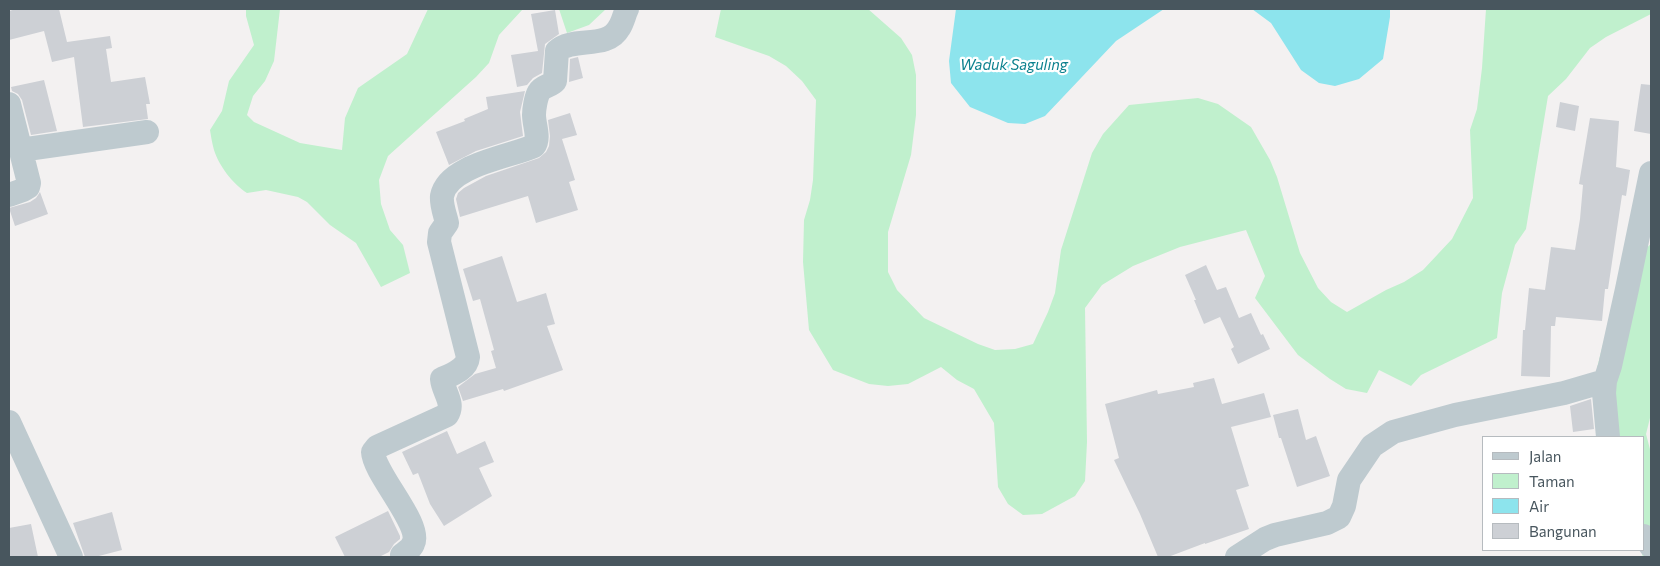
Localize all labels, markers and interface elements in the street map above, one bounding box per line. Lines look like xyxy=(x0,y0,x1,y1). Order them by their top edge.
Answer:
water label: Waduk Saguling xyxy=(960,56,1068,74)
legend xyxy=(1482,436,1645,551)
text: Jalan xyxy=(1529,447,1561,465)
text: Taman xyxy=(1529,472,1575,490)
text: Air xyxy=(1529,497,1549,515)
text: Bangunan xyxy=(1529,522,1597,540)

